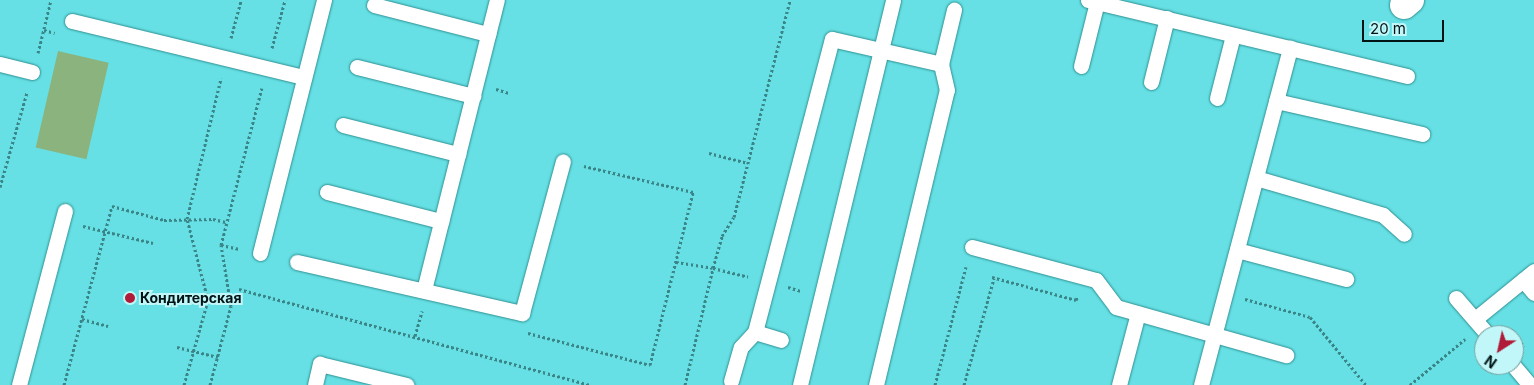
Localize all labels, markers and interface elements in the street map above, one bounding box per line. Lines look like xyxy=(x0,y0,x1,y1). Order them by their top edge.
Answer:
scale bar xyxy=(1364,10,1446,42)
text: 20 m xyxy=(1370,19,1406,38)
place label: Кондитерская xyxy=(140,290,241,306)
marker: Кондитерская xyxy=(124,292,136,304)
north arrow xyxy=(1474,325,1524,375)
text: N xyxy=(1481,352,1500,372)

